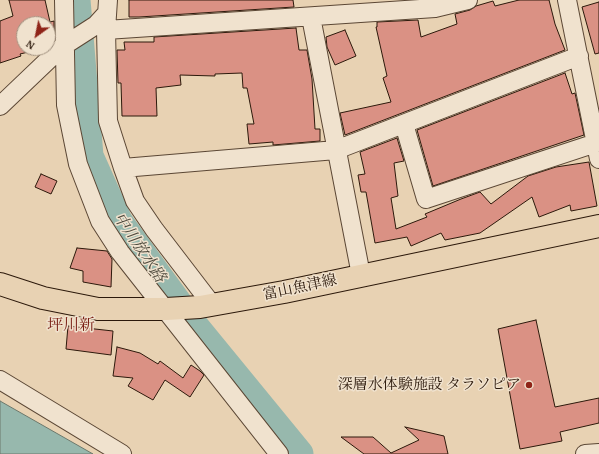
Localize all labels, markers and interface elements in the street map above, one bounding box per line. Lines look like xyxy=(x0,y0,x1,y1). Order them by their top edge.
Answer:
north arrow xyxy=(16,16,56,56)
text: N xyxy=(23,37,37,54)
water label: 中川放水路 xyxy=(109,209,169,287)
street label: 富山魚津線 xyxy=(261,271,339,305)
district label: 坪川新 xyxy=(47,316,95,336)
place label: 深層水体験施設 タラソピア xyxy=(338,376,521,394)
marker: 深層水体験施設 タラソピア xyxy=(524,380,534,390)

